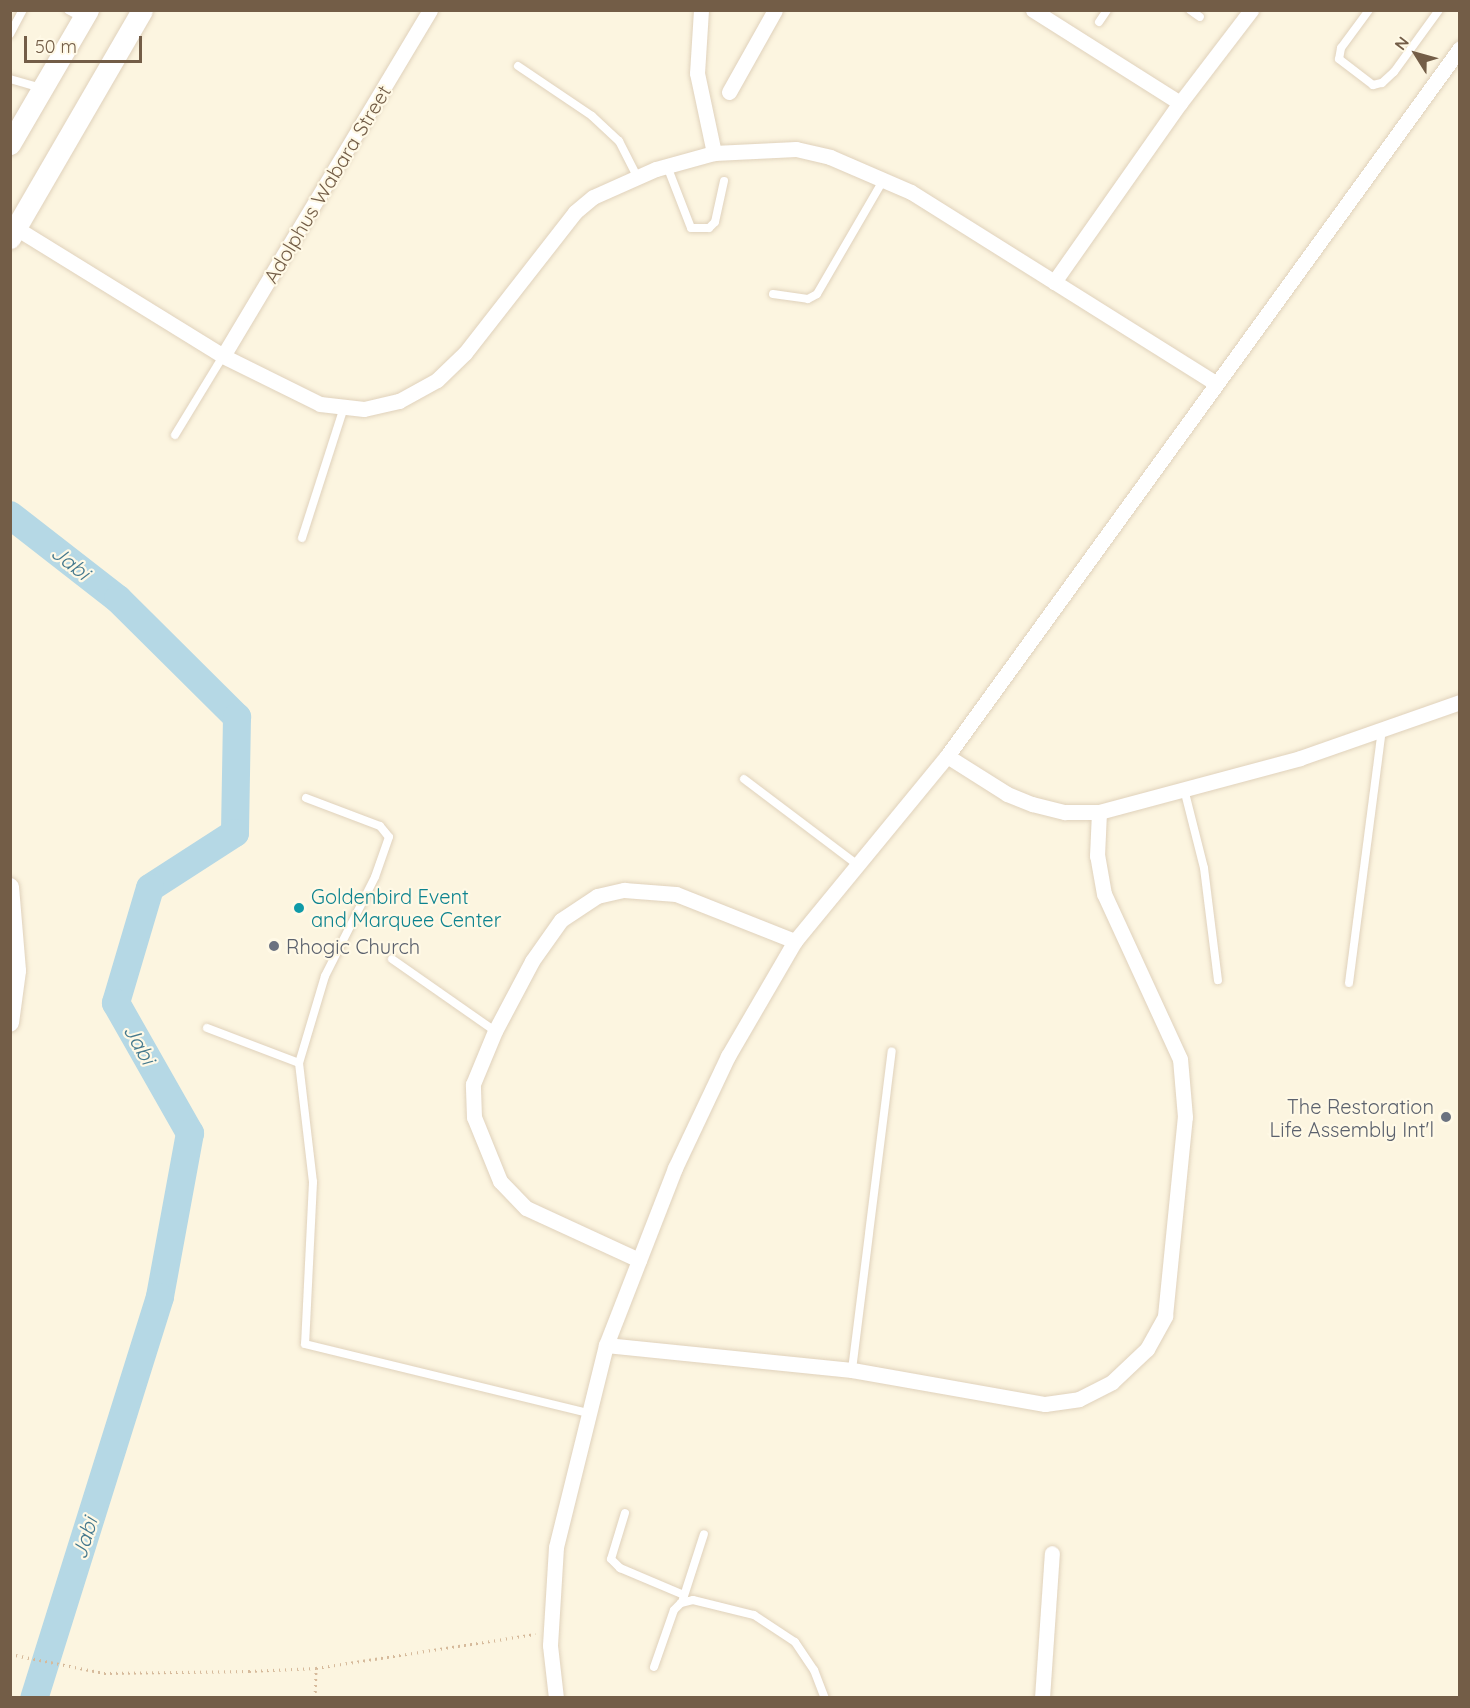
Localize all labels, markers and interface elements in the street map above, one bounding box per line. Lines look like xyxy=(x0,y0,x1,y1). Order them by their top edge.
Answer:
scale bar xyxy=(27,24,146,62)
north arrow xyxy=(1386,24,1446,84)
text: N xyxy=(1390,32,1413,54)
text: 50 m xyxy=(35,35,77,58)
street label: Adolphus Wabara Street xyxy=(258,81,396,287)
water label: Jabi xyxy=(47,539,95,585)
place label: Goldenbird Event and Marquee Center xyxy=(311,885,501,932)
marker: Goldenbird Event and Marquee Center xyxy=(292,901,306,915)
place label: Rhogic Church xyxy=(286,934,420,958)
marker: Rhogic Church xyxy=(267,939,281,953)
water label: Jabi xyxy=(119,1020,161,1068)
place label: The Restoration Life Assembly Int'l xyxy=(1270,1094,1434,1141)
marker: The Restoration Life Assembly Int'l xyxy=(1439,1110,1453,1124)
water label: Jabi xyxy=(66,1514,102,1562)

